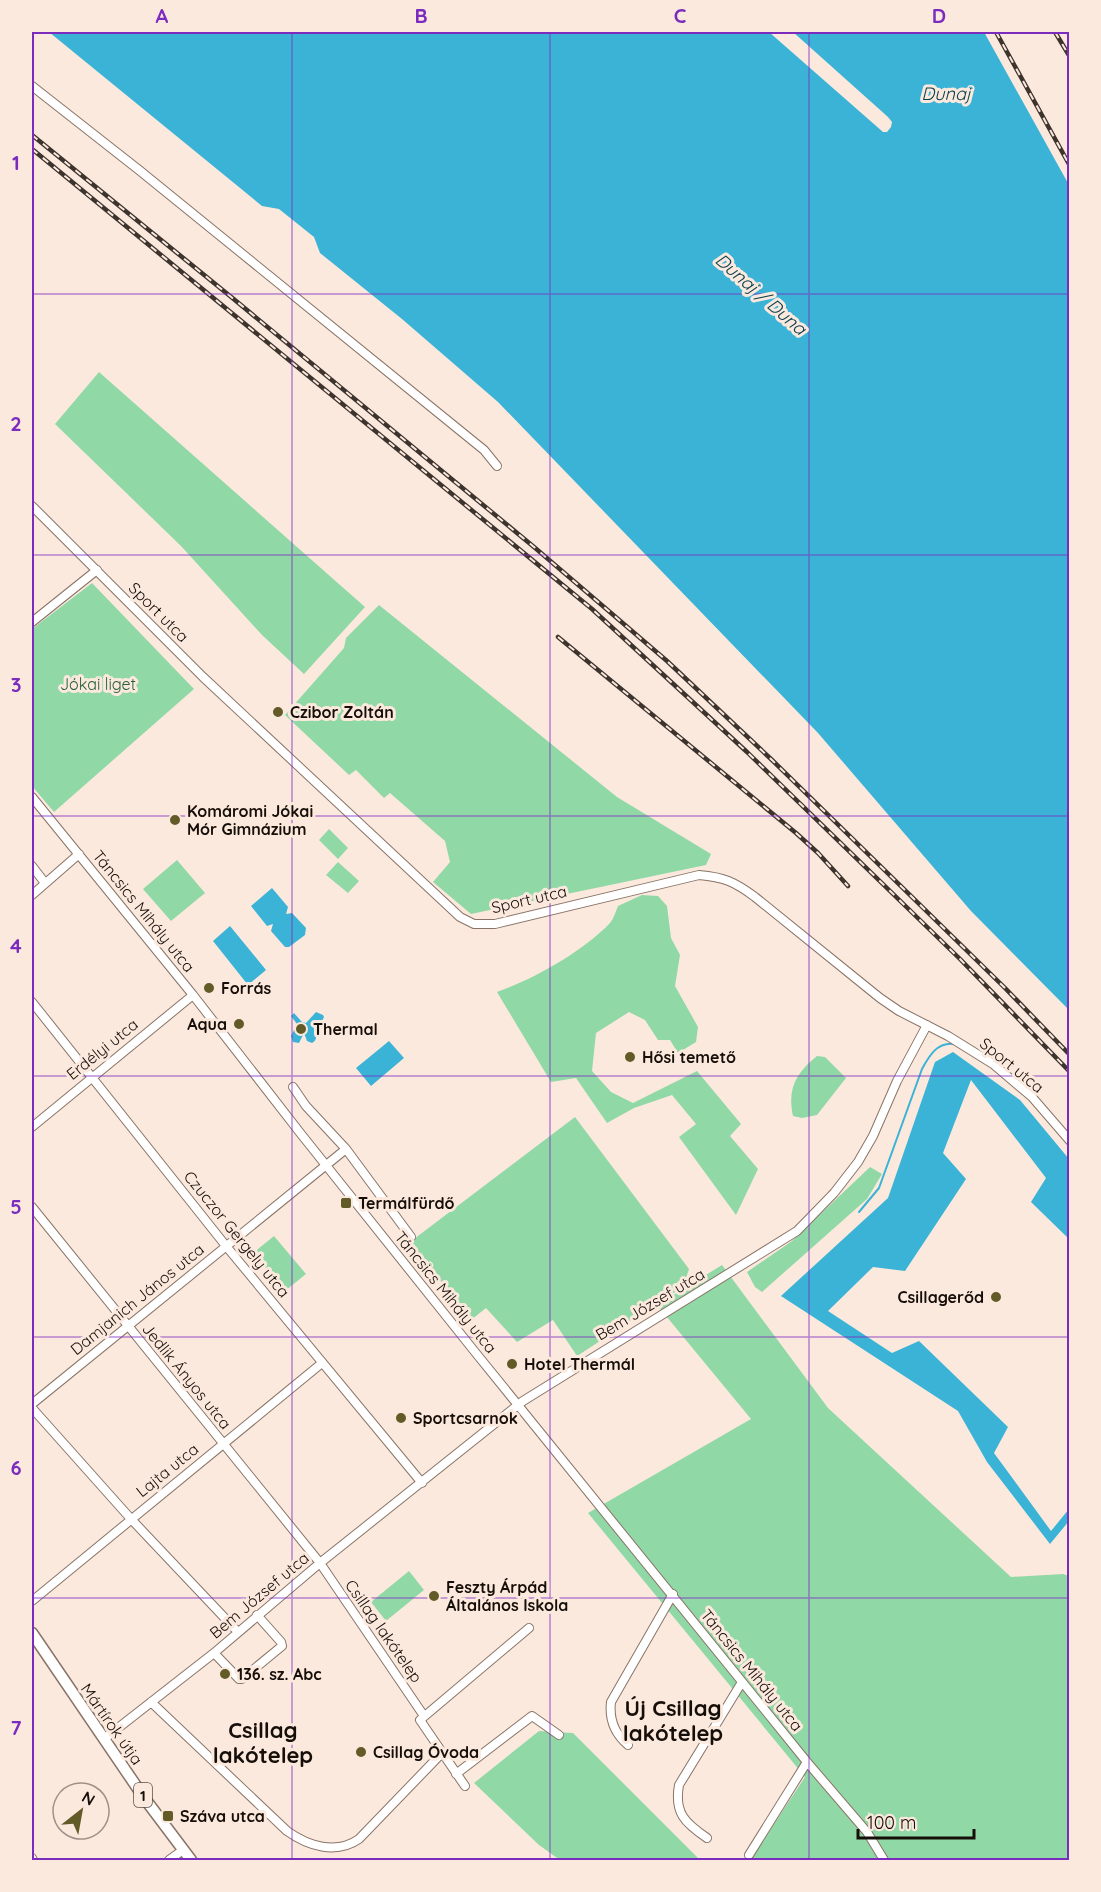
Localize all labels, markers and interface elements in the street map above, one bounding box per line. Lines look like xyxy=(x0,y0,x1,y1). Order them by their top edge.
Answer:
text: A xyxy=(156,3,169,28)
text: B xyxy=(414,3,428,28)
text: C xyxy=(674,3,687,28)
text: D xyxy=(932,3,946,28)
water label: Dunaj xyxy=(921,82,972,105)
text: 1 xyxy=(12,150,20,175)
water label: Dunaj / Duna xyxy=(711,248,812,340)
text: 2 xyxy=(10,411,22,436)
street label: Sport utca xyxy=(125,578,193,646)
text: 3 xyxy=(11,672,21,697)
park label: Jókai liget xyxy=(60,674,136,694)
place label: Czibor Zoltán xyxy=(290,702,394,722)
marker: Czibor Zoltán xyxy=(271,705,285,719)
place label: Komáromi Jókai Mór Gimnázium xyxy=(187,801,313,839)
marker: Komáromi Jókai Mór Gimnázium xyxy=(168,813,182,827)
street label: Táncsics Mihály utca xyxy=(89,846,199,976)
street label: Sport utca xyxy=(489,881,569,917)
text: 4 xyxy=(10,933,22,958)
place label: Forrás xyxy=(221,978,271,998)
marker: Forrás xyxy=(202,981,216,995)
street label: Erdélyi utca xyxy=(62,1014,142,1084)
place label: Aqua xyxy=(187,1014,227,1034)
marker: Aqua xyxy=(232,1017,246,1031)
place label: Thermal xyxy=(313,1019,378,1039)
marker: Thermal xyxy=(294,1022,308,1036)
street label: Sport utca xyxy=(976,1033,1048,1097)
place label: Hősi temető xyxy=(642,1047,736,1067)
marker: Hősi temető xyxy=(623,1050,637,1064)
street label: Czuczor Gergely utca xyxy=(180,1167,294,1301)
place label: Termálfürdő xyxy=(358,1193,455,1213)
text: 5 xyxy=(10,1194,22,1219)
marker: Termálfürdő xyxy=(339,1196,353,1210)
street label: Táncsics Mihály utca xyxy=(391,1227,501,1357)
street label: Damjanich János utca xyxy=(66,1239,208,1359)
street label: Bem József utca xyxy=(592,1264,708,1344)
place label: Csillagerőd xyxy=(897,1287,984,1307)
marker: Csillagerőd xyxy=(989,1290,1003,1304)
street label: Jedlik Ányos utca xyxy=(138,1319,236,1433)
place label: Hotel Thermál xyxy=(524,1354,635,1374)
marker: Hotel Thermál xyxy=(505,1357,519,1371)
place label: Sportcsarnok xyxy=(413,1408,518,1428)
marker: Sportcsarnok xyxy=(394,1411,408,1425)
street label: Lajta utca xyxy=(132,1439,202,1501)
text: 6 xyxy=(10,1455,22,1480)
street label: Bem József utca xyxy=(205,1548,313,1642)
street label: Csillag lakótelep xyxy=(341,1576,427,1686)
place label: Feszty Árpád Általános Iskola xyxy=(446,1577,568,1615)
marker: Feszty Árpád Általános Iskola xyxy=(427,1589,441,1603)
street label: Táncsics Mihály utca xyxy=(697,1605,807,1735)
place label: 136. sz. Abc xyxy=(237,1664,322,1684)
marker: 136. sz. Abc xyxy=(218,1667,232,1681)
street label: Mártírok útja xyxy=(77,1679,147,1769)
district label: Új Csillag lakótelep xyxy=(623,1694,723,1747)
text: 7 xyxy=(11,1715,22,1740)
district label: Csillag lakótelep xyxy=(213,1716,313,1769)
place label: Csillag Óvoda xyxy=(373,1742,479,1762)
marker: Csillag Óvoda xyxy=(354,1745,368,1759)
north arrow xyxy=(51,1781,111,1841)
road number: 1 xyxy=(134,1783,152,1807)
text: N xyxy=(79,1787,99,1810)
scale bar xyxy=(858,1802,974,1840)
place label: Száva utca xyxy=(180,1806,265,1826)
marker: Száva utca xyxy=(161,1809,175,1823)
text: 100 m xyxy=(867,1811,916,1834)

